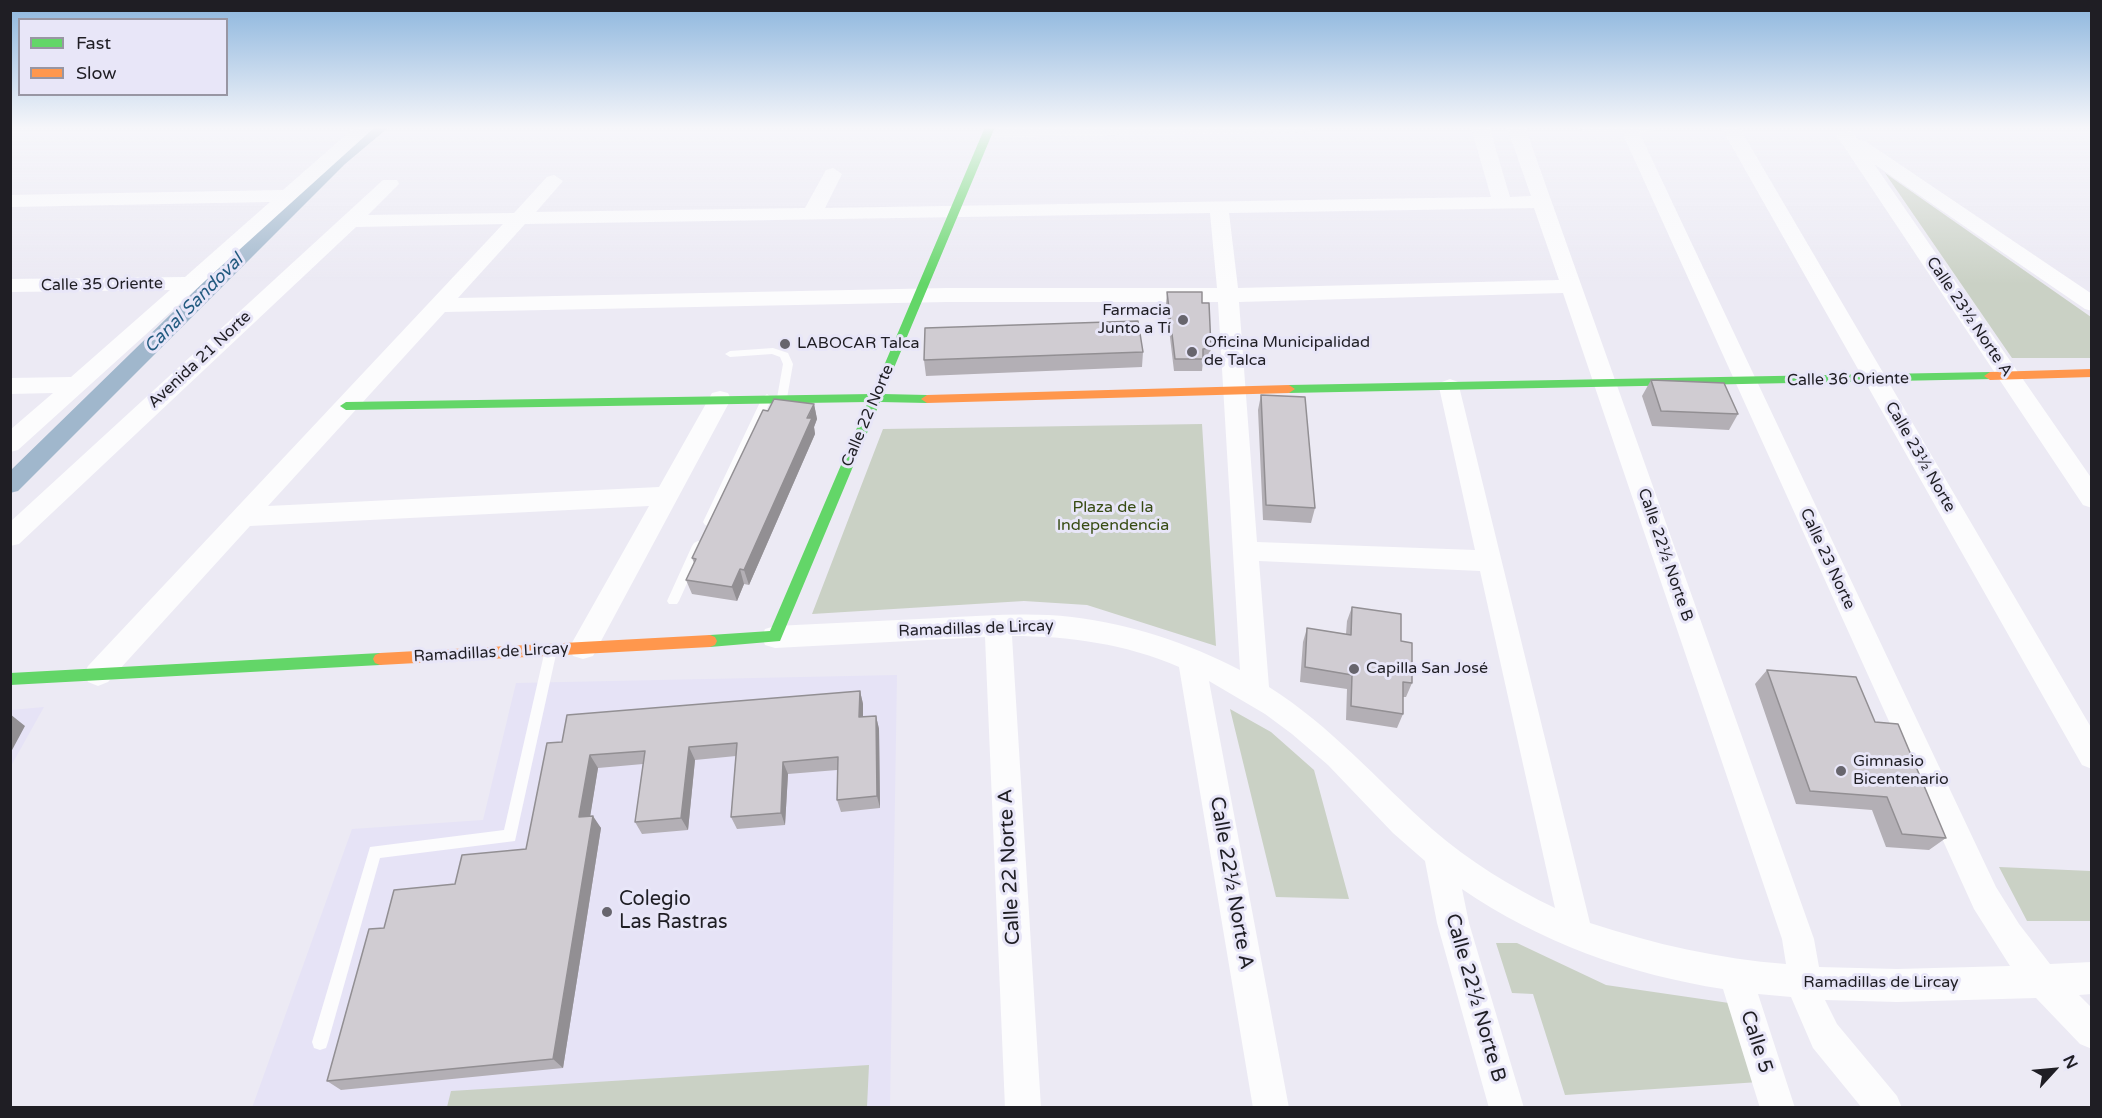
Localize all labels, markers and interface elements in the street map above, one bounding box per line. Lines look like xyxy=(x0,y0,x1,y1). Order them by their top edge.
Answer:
legend xyxy=(18,18,228,96)
text: Fast xyxy=(76,32,111,54)
text: Slow xyxy=(76,62,117,84)
water label: Canal Sandoval xyxy=(140,250,248,358)
street label: Calle 23½ Norte A xyxy=(1922,254,2016,380)
street label: Calle 35 Oriente xyxy=(41,274,163,296)
place label: Farmacia Junto a Tí xyxy=(1098,301,1171,339)
street label: Avenida 21 Norte xyxy=(145,307,255,413)
marker: Farmacia Junto a Tí xyxy=(1176,313,1190,327)
place label: Oficina Municipalidad de Talca xyxy=(1204,333,1370,371)
place label: LABOCAR Talca xyxy=(797,334,919,354)
marker: LABOCAR Talca xyxy=(778,337,792,351)
marker: Oficina Municipalidad de Talca xyxy=(1185,345,1199,359)
street label: Calle 22 Norte xyxy=(838,362,898,470)
street label: Calle 36 Oriente xyxy=(1787,369,1909,391)
street label: Calle 23½ Norte xyxy=(1881,399,1959,515)
street label: Calle 22½ Norte B xyxy=(1633,486,1697,624)
park label: Plaza de la Independencia xyxy=(1057,498,1169,536)
street label: Calle 23 Norte xyxy=(1795,506,1859,612)
street label: Ramadillas de Lircay xyxy=(898,617,1054,641)
street label: Ramadillas de Lircay xyxy=(413,639,569,667)
place label: Capilla San José xyxy=(1366,659,1488,679)
marker: Capilla San José xyxy=(1347,662,1361,676)
place label: Gimnasio Bicentenario xyxy=(1853,752,1949,790)
marker: Gimnasio Bicentenario xyxy=(1834,764,1848,778)
street label: Calle 22 Norte A xyxy=(994,788,1026,946)
street label: Calle 22½ Norte A xyxy=(1204,795,1258,971)
place label: Colegio Las Rastras xyxy=(619,888,728,935)
marker: Colegio Las Rastras xyxy=(600,905,614,919)
street label: Calle 22½ Norte B xyxy=(1439,911,1511,1085)
street label: Ramadillas de Lircay xyxy=(1803,973,1959,993)
street label: Calle 5 xyxy=(1735,1008,1777,1076)
north arrow xyxy=(2024,1040,2084,1100)
text: N xyxy=(2058,1052,2082,1072)

